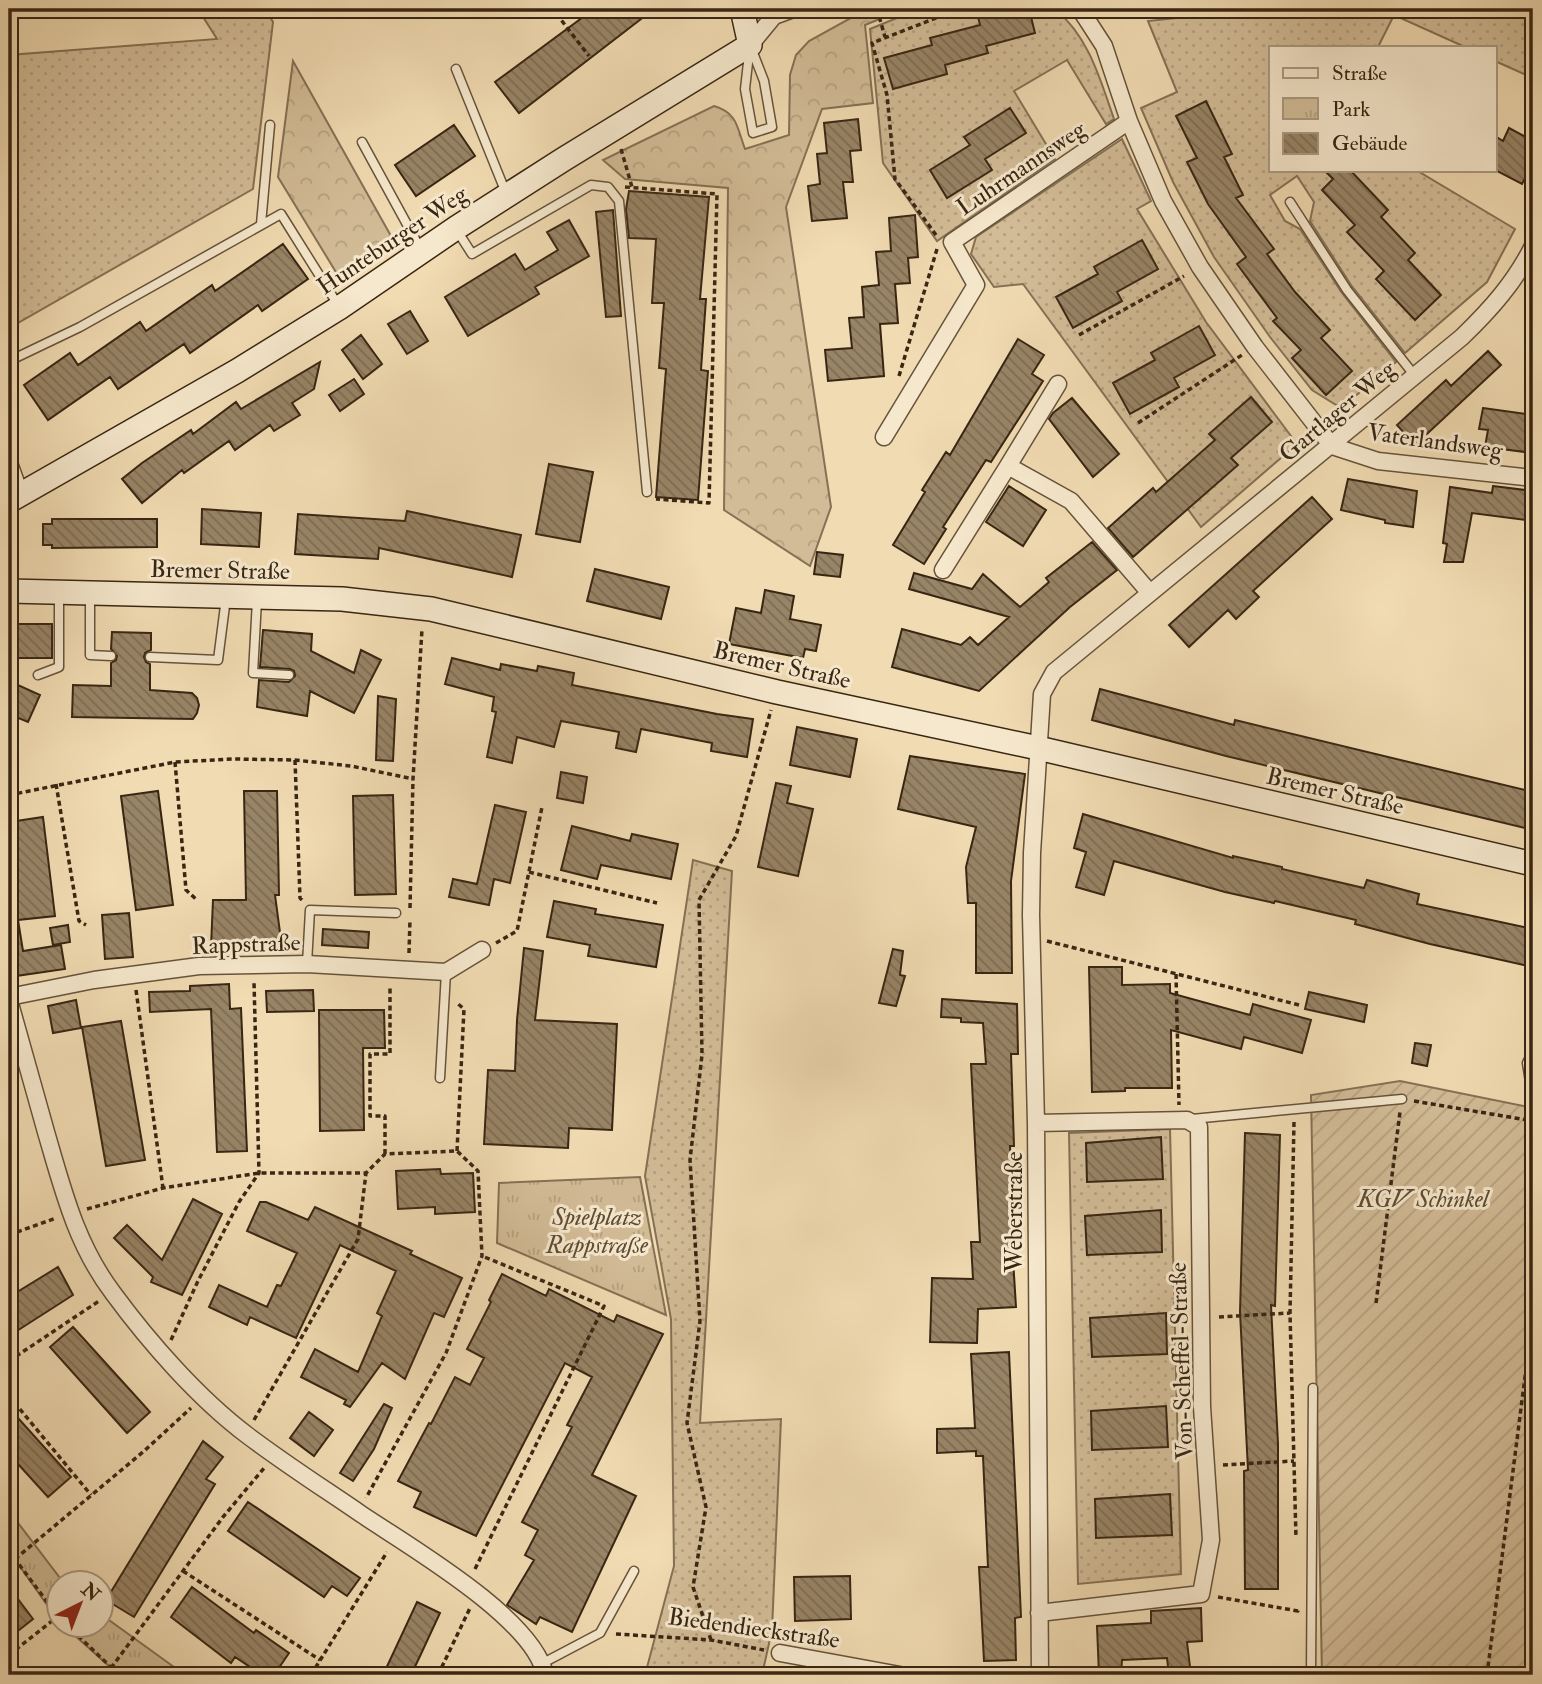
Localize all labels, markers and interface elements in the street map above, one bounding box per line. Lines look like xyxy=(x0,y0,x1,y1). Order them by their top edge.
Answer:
legend xyxy=(1269,46,1496,172)
text: Straße xyxy=(1332,60,1387,87)
text: Park xyxy=(1332,96,1370,123)
street label: Luhrmannsweg xyxy=(951,113,1093,223)
text: Gebäude xyxy=(1332,130,1408,157)
street label: Hunteburger Weg xyxy=(311,178,474,302)
street label: Gartlager Weg xyxy=(1273,353,1403,469)
street label: Vaterlandsweg xyxy=(1365,417,1506,466)
street label: Bremer Straße xyxy=(150,554,290,587)
street label: Bremer Straße xyxy=(710,635,854,696)
street label: Bremer Straße xyxy=(1263,761,1407,822)
street label: Rappstraße xyxy=(191,927,301,962)
street label: Weberstraße xyxy=(999,1152,1030,1273)
park label: KGV Schinkel xyxy=(1356,1184,1491,1215)
park label: Spielplatz Rappstraße xyxy=(545,1202,649,1261)
street label: Von-Scheffel-Straße xyxy=(1163,1262,1200,1460)
north arrow xyxy=(46,1568,116,1638)
text: N xyxy=(76,1577,106,1607)
street label: Biedendieckstraße xyxy=(666,1601,842,1656)

